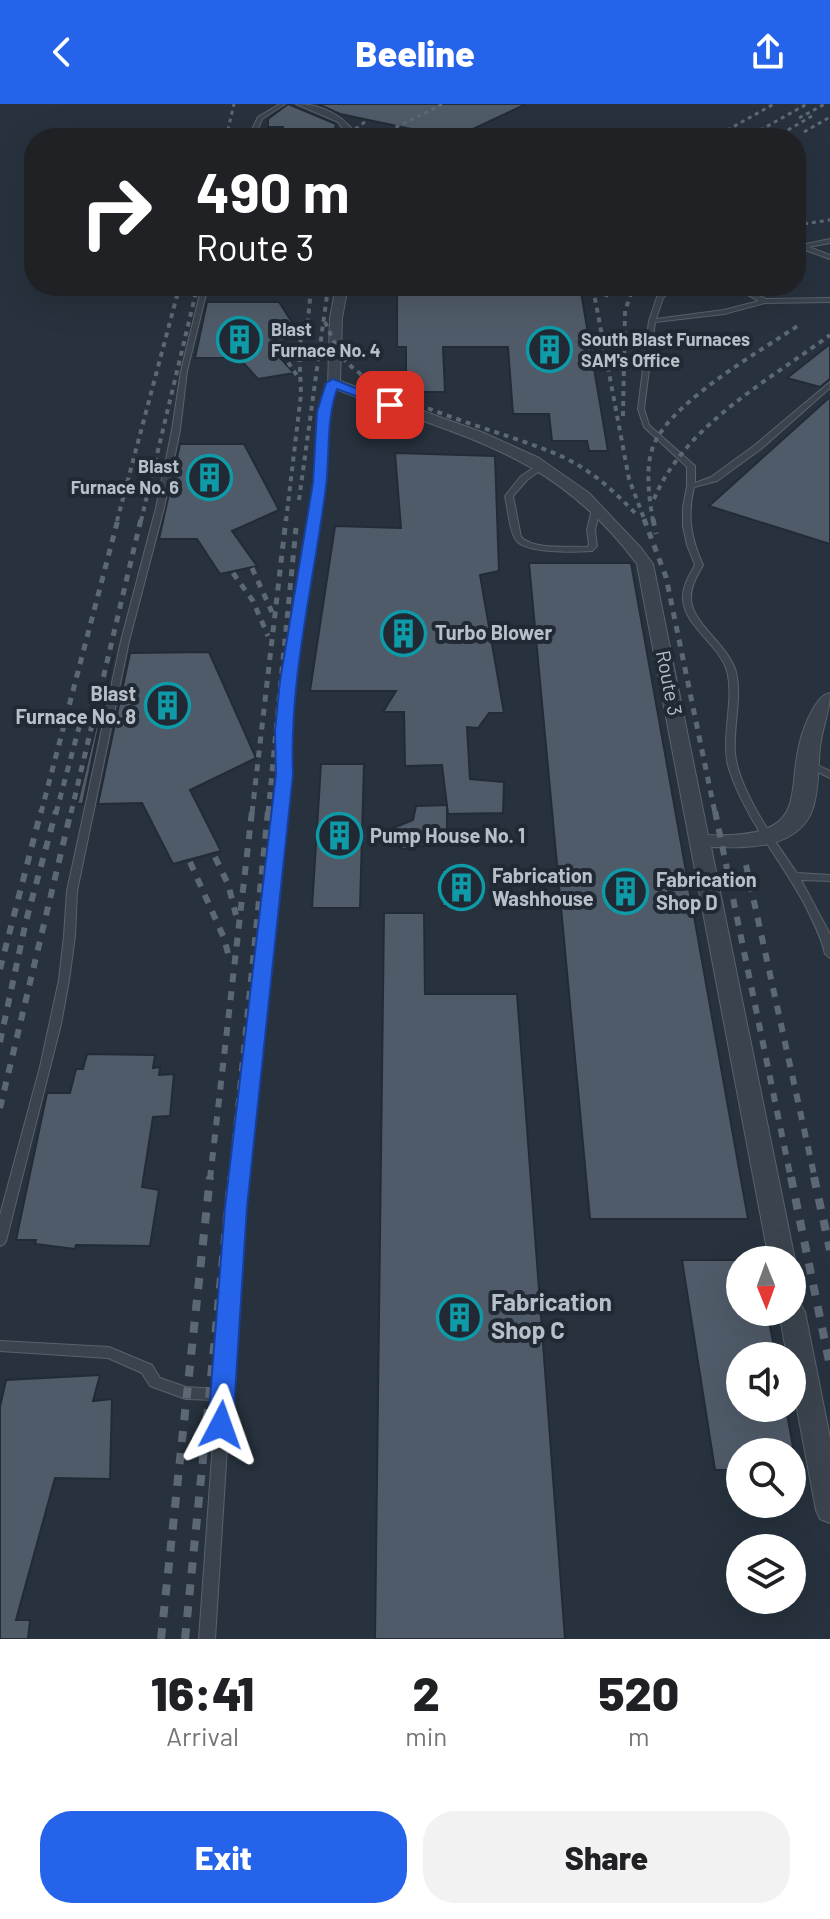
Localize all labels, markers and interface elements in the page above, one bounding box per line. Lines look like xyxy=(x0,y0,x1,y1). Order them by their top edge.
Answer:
icon: back xyxy=(40,30,84,74)
icon: share xyxy=(746,30,790,74)
text: Beeline xyxy=(355,31,475,74)
text: 490 m xyxy=(196,157,350,224)
icon: right xyxy=(64,160,168,264)
text: Route 3 xyxy=(196,225,314,268)
building icon: Blast Furnace No. 4 xyxy=(216,316,264,364)
place label: Blast Furnace No. 4 xyxy=(271,318,381,361)
building icon: South Blast Furnaces SAM's Office xyxy=(526,326,574,374)
place label: South Blast Furnaces SAM's Office xyxy=(581,328,750,371)
pin xyxy=(356,371,424,439)
icon: arrive xyxy=(368,383,412,427)
building icon: Blast Furnace No. 6 xyxy=(186,453,234,501)
place label: Blast Furnace No. 6 xyxy=(71,455,179,498)
building icon: Turbo Blower xyxy=(380,609,428,657)
place label: Turbo Blower xyxy=(435,620,552,644)
street label: Route 3 xyxy=(652,648,688,717)
place label: Blast Furnace No. 8 xyxy=(16,681,136,728)
building icon: Blast Furnace No. 8 xyxy=(143,681,191,729)
building icon: Pump House No. 1 xyxy=(315,812,363,860)
place label: Pump House No. 1 xyxy=(370,823,525,847)
place label: Fabrication Washhouse xyxy=(492,863,594,910)
building icon: Fabrication Washhouse xyxy=(437,864,485,912)
building icon: Fabrication Shop D xyxy=(601,867,649,915)
place label: Fabrication Shop D xyxy=(656,867,757,914)
north arrow xyxy=(726,1246,806,1326)
map controls xyxy=(726,1246,806,1614)
place label: Fabrication Shop C xyxy=(491,1287,612,1344)
building icon: Fabrication Shop C xyxy=(436,1293,484,1341)
button: sound xyxy=(726,1342,806,1422)
position arrow xyxy=(179,1383,263,1467)
button: search xyxy=(726,1438,806,1518)
button: layers xyxy=(726,1534,806,1614)
text: 16:41 xyxy=(151,1663,254,1721)
text: 2 xyxy=(413,1663,440,1721)
text: 520 xyxy=(598,1663,679,1721)
text: Arrival xyxy=(166,1720,239,1751)
text: min xyxy=(405,1720,447,1751)
text: m xyxy=(628,1720,649,1751)
button: Exit xyxy=(40,1811,407,1903)
button: Share xyxy=(423,1811,790,1903)

